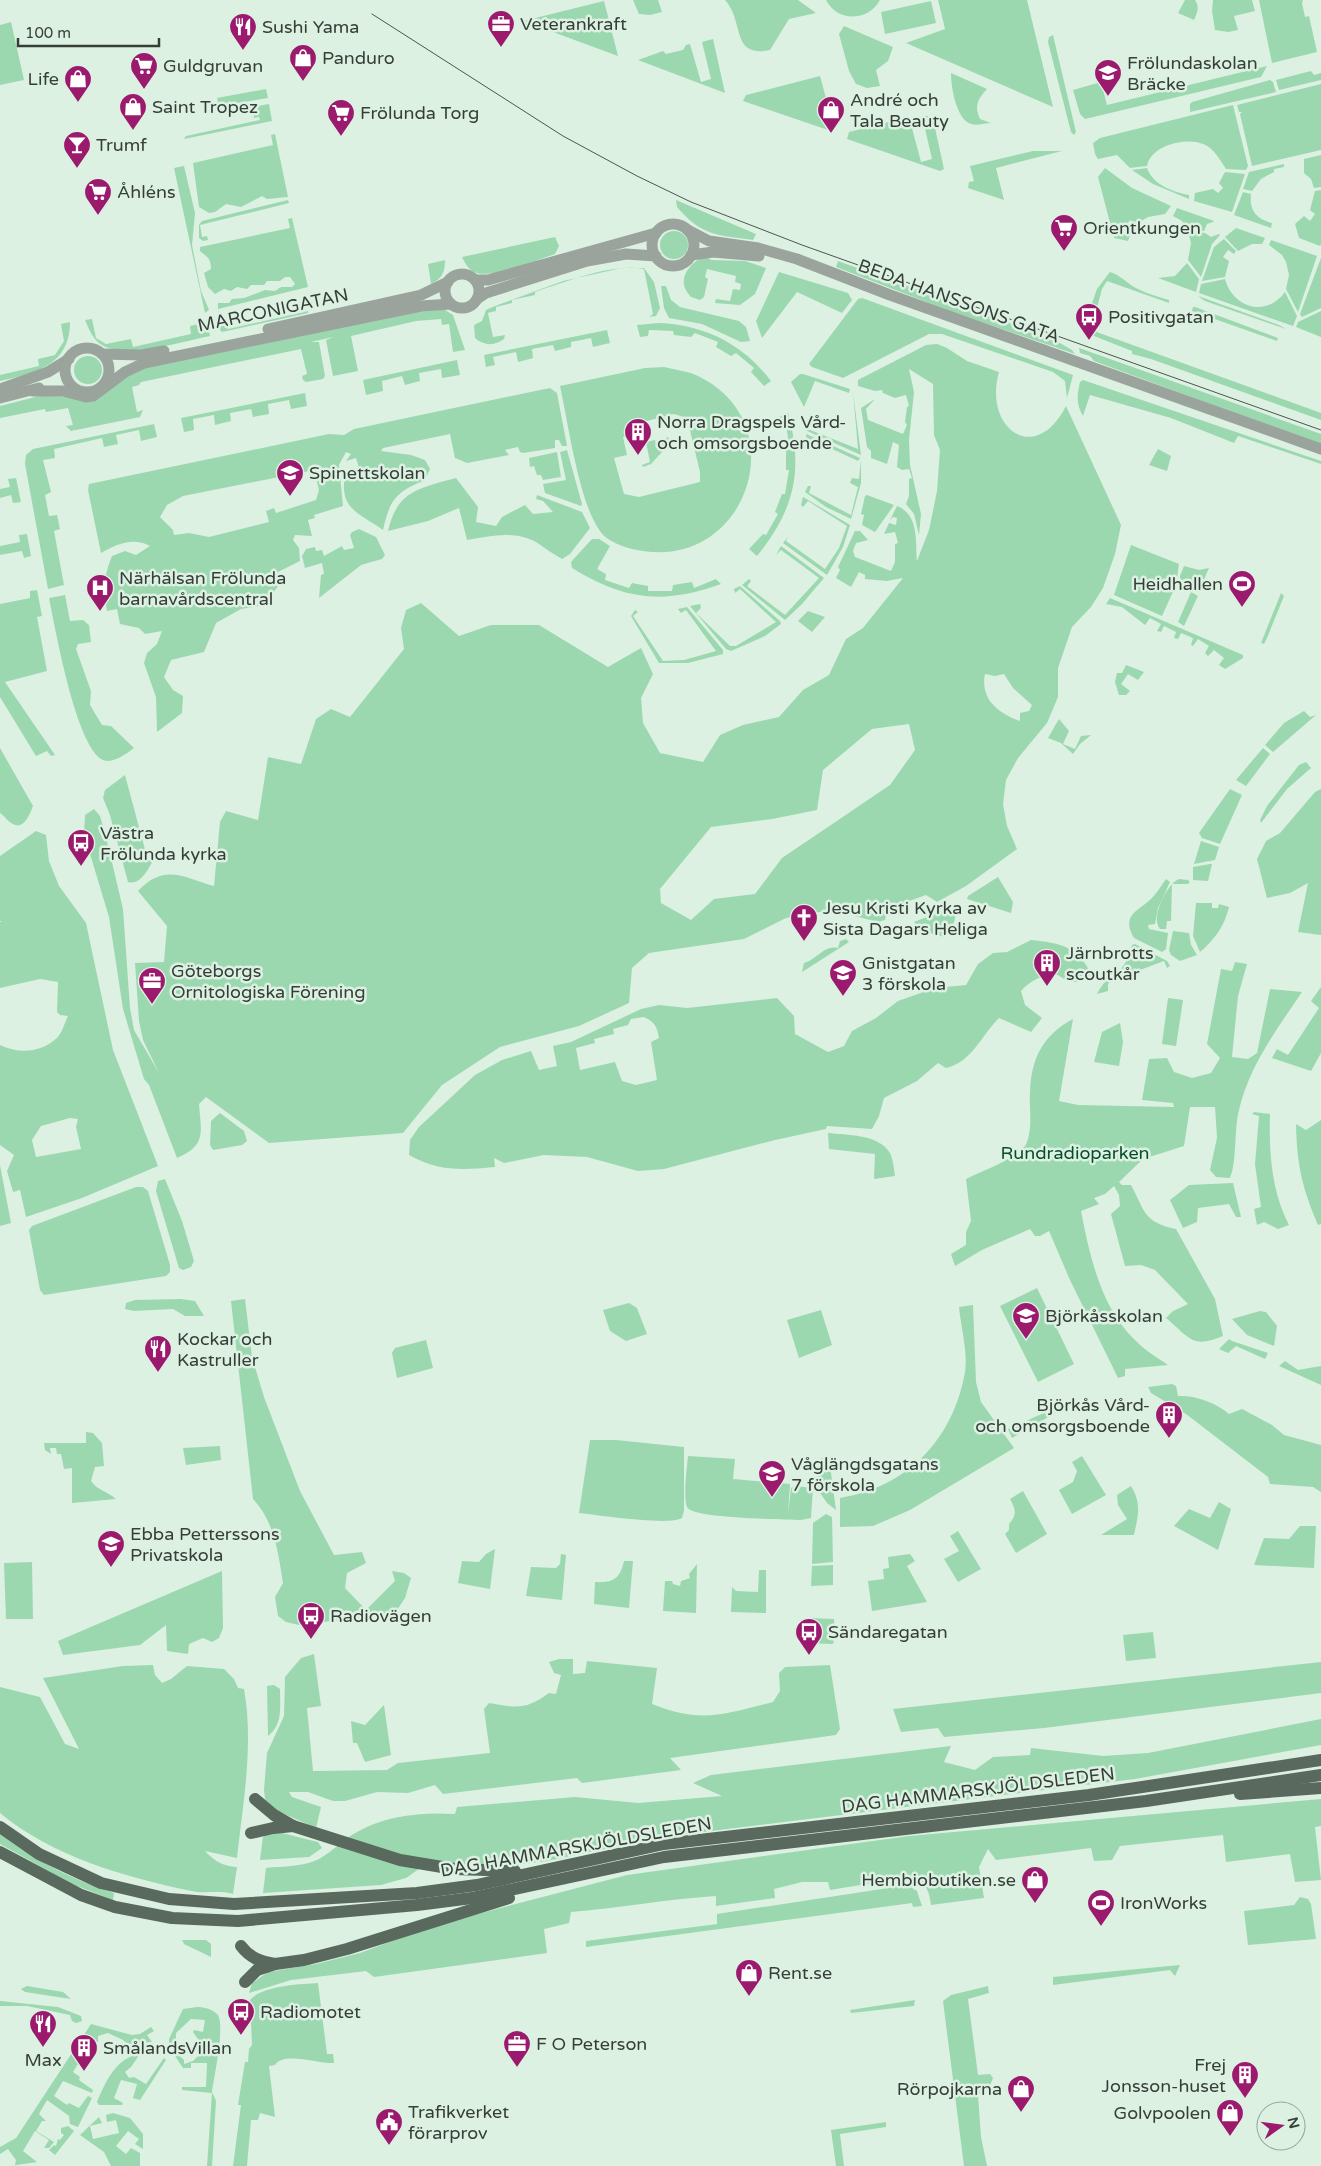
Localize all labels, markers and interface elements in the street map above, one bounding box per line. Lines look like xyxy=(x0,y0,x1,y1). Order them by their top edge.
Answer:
office icon: Veterankraft xyxy=(486,9,516,48)
restaurant icon: Sushi Yama xyxy=(228,12,258,51)
place label: Veterankraft xyxy=(520,13,627,35)
scale bar xyxy=(18,15,159,47)
place label: Sushi Yama xyxy=(262,16,359,38)
text: 100 m xyxy=(25,24,71,42)
shop icon: Panduro xyxy=(288,43,318,82)
place label: Panduro xyxy=(322,47,395,69)
supermarket icon: Guldgruvan xyxy=(129,51,159,90)
place label: Frölundaskolan Bräcke xyxy=(1127,52,1258,95)
place label: Guldgruvan xyxy=(163,55,263,77)
school or university icon: Frölundaskolan Bräcke xyxy=(1093,58,1123,97)
shop icon: Life xyxy=(63,64,93,103)
place label: Life xyxy=(28,68,59,90)
place label: André och Tala Beauty xyxy=(850,89,949,132)
shop icon: Saint Tropez xyxy=(118,92,148,131)
shop icon: André och Tala Beauty xyxy=(816,95,846,134)
place label: Saint Tropez xyxy=(152,96,258,118)
supermarket icon: Frölunda Torg xyxy=(326,98,356,137)
place label: Frölunda Torg xyxy=(360,102,479,124)
bar icon: Trumf xyxy=(62,130,92,169)
place label: Trumf xyxy=(96,134,147,156)
supermarket icon: Åhléns xyxy=(83,177,113,216)
place label: Åhléns xyxy=(117,181,176,203)
supermarket icon: Orientkungen xyxy=(1049,213,1079,252)
place label: Orientkungen xyxy=(1083,217,1201,239)
street label: BEDA HANSSONS GATA xyxy=(855,254,1063,348)
street label: MARCONIGATAN xyxy=(196,283,350,337)
bus stop icon: Positivgatan xyxy=(1074,302,1104,341)
place label: Positivgatan xyxy=(1108,306,1214,328)
place label: Norra Dragspels Vård- och omsorgsboende xyxy=(657,411,846,454)
building icon: Norra Dragspels Vård- och omsorgsboende xyxy=(623,417,653,456)
school or university icon: Spinettskolan xyxy=(275,458,305,497)
place label: Spinettskolan xyxy=(309,462,425,484)
place label: Närhälsan Frölunda barnavårdscentral xyxy=(119,567,286,610)
sports icon: Heidhallen xyxy=(1227,569,1257,608)
hospital icon: Närhälsan Frölunda barnavårdscentral xyxy=(85,573,115,612)
place label: Heidhallen xyxy=(1132,573,1223,595)
place label: Västra Frölunda kyrka xyxy=(100,822,227,865)
bus stop icon: Västra Frölunda kyrka xyxy=(66,828,96,867)
place label: Jesu Kristi Kyrka av Sista Dagars Heliga xyxy=(823,897,988,940)
church icon: Jesu Kristi Kyrka av Sista Dagars Heliga xyxy=(789,903,819,942)
place label: Järnbrotts scoutkår xyxy=(1066,942,1154,985)
building icon: Järnbrotts scoutkår xyxy=(1032,948,1062,987)
place label: Gnistgatan 3 förskola xyxy=(862,952,956,995)
school or university icon: Gnistgatan 3 förskola xyxy=(828,958,858,997)
place label: Göteborgs Ornitologiska Förening xyxy=(171,960,366,1003)
office icon: Göteborgs Ornitologiska Förening xyxy=(137,966,167,1005)
park label: Rundradioparken xyxy=(1000,1142,1150,1164)
school or university icon: Björkåsskolan xyxy=(1011,1301,1041,1340)
place label: Björkåsskolan xyxy=(1045,1305,1163,1327)
place label: Kockar och Kastruller xyxy=(177,1328,272,1371)
restaurant icon: Kockar och Kastruller xyxy=(143,1334,173,1373)
place label: Björkås Vård- och omsorgsboende xyxy=(975,1394,1150,1437)
building icon: Björkås Vård- och omsorgsboende xyxy=(1154,1400,1184,1439)
place label: Våglängdsgatans 7 förskola xyxy=(791,1453,939,1496)
school or university icon: Våglängdsgatans 7 förskola xyxy=(757,1459,787,1498)
place label: Ebba Petterssons Privatskola xyxy=(130,1523,280,1566)
school or university icon: Ebba Petterssons Privatskola xyxy=(96,1529,126,1568)
bus stop icon: Radiovägen xyxy=(296,1601,326,1640)
place label: Radiovägen xyxy=(330,1605,432,1627)
bus stop icon: Sändaregatan xyxy=(794,1617,824,1656)
place label: Sändaregatan xyxy=(828,1621,948,1643)
street label: DAG HAMMARSKJÖLDSLEDEN xyxy=(840,1762,1116,1818)
street label: DAG HAMMARSKJÖLDSLEDEN xyxy=(439,1812,713,1882)
shop icon: Hembiobutiken.se xyxy=(1020,1865,1050,1904)
place label: Hembiobutiken.se xyxy=(861,1869,1016,1891)
sports icon: IronWorks xyxy=(1086,1888,1116,1927)
place label: IronWorks xyxy=(1120,1892,1207,1914)
shop icon: Rent.se xyxy=(734,1958,764,1997)
place label: Rent.se xyxy=(768,1962,832,1984)
bus stop icon: Radiomotet xyxy=(226,1997,256,2036)
place label: Radiomotet xyxy=(260,2001,361,2023)
restaurant icon: Max xyxy=(28,2009,58,2048)
office icon: F O Peterson xyxy=(502,2029,532,2068)
building icon: SmålandsVillan xyxy=(69,2033,99,2072)
place label: F O Peterson xyxy=(536,2033,647,2055)
place label: SmålandsVillan xyxy=(103,2037,232,2059)
place label: Max xyxy=(24,2049,62,2071)
place label: Frej Jonsson-huset xyxy=(1102,2054,1226,2097)
building icon: Frej Jonsson-huset xyxy=(1230,2060,1260,2099)
shop icon: Rörpojkarna xyxy=(1006,2074,1036,2113)
place label: Rörpojkarna xyxy=(897,2078,1002,2100)
shop icon: Golvpoolen xyxy=(1215,2098,1245,2137)
place label: Trafikverket förarprov xyxy=(408,2101,509,2144)
north arrow xyxy=(1256,2101,1306,2151)
place label: Golvpoolen xyxy=(1114,2102,1211,2124)
public building icon: Trafikverket förarprov xyxy=(374,2107,404,2146)
text: N xyxy=(1284,2115,1303,2130)

